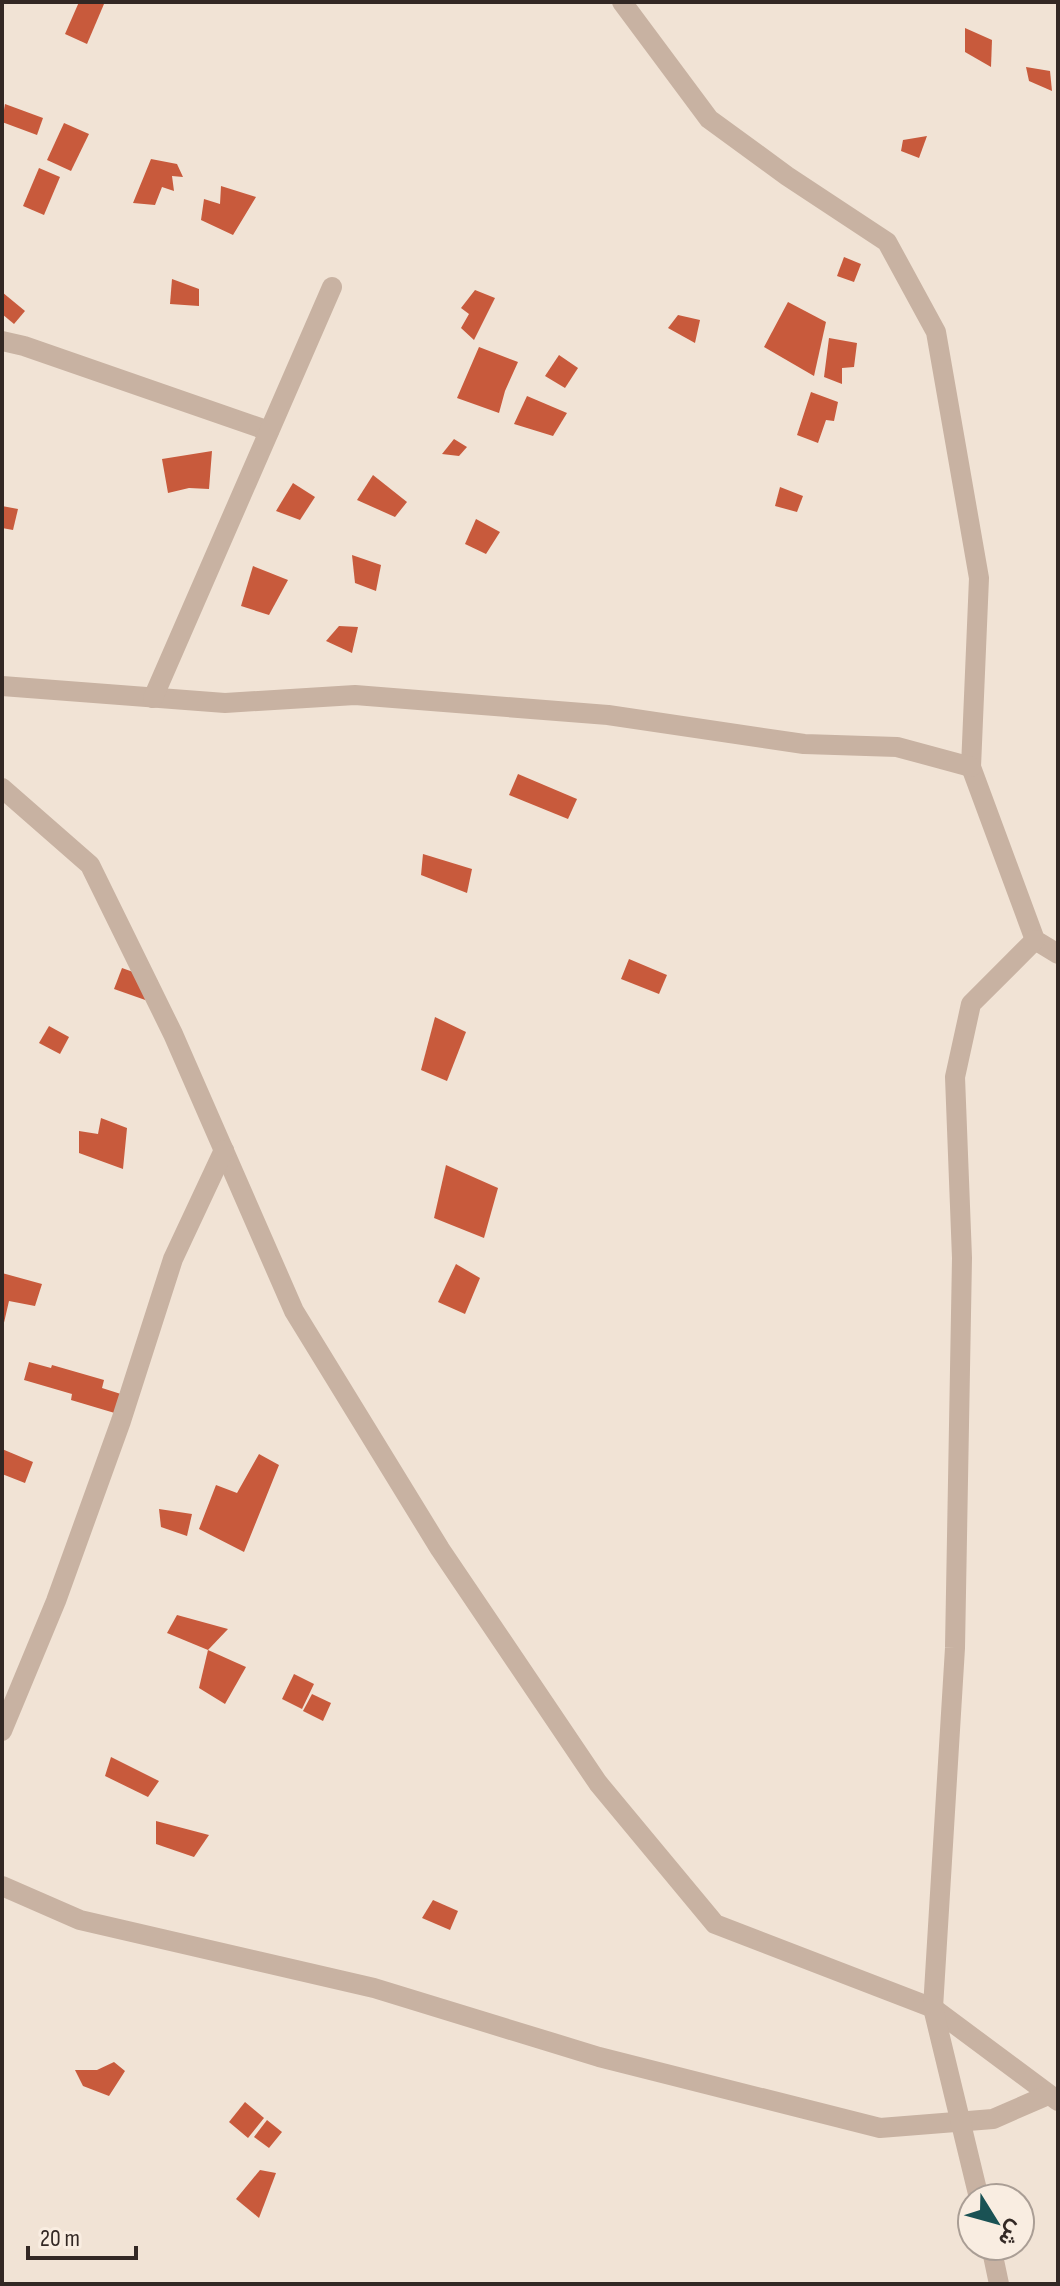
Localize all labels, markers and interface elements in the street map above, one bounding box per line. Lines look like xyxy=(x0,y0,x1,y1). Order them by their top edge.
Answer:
north arrow xyxy=(956,2182,1036,2262)
scale bar xyxy=(28,2210,136,2260)
text: ش xyxy=(992,2214,1030,2252)
text: 20 m xyxy=(40,2224,80,2253)

